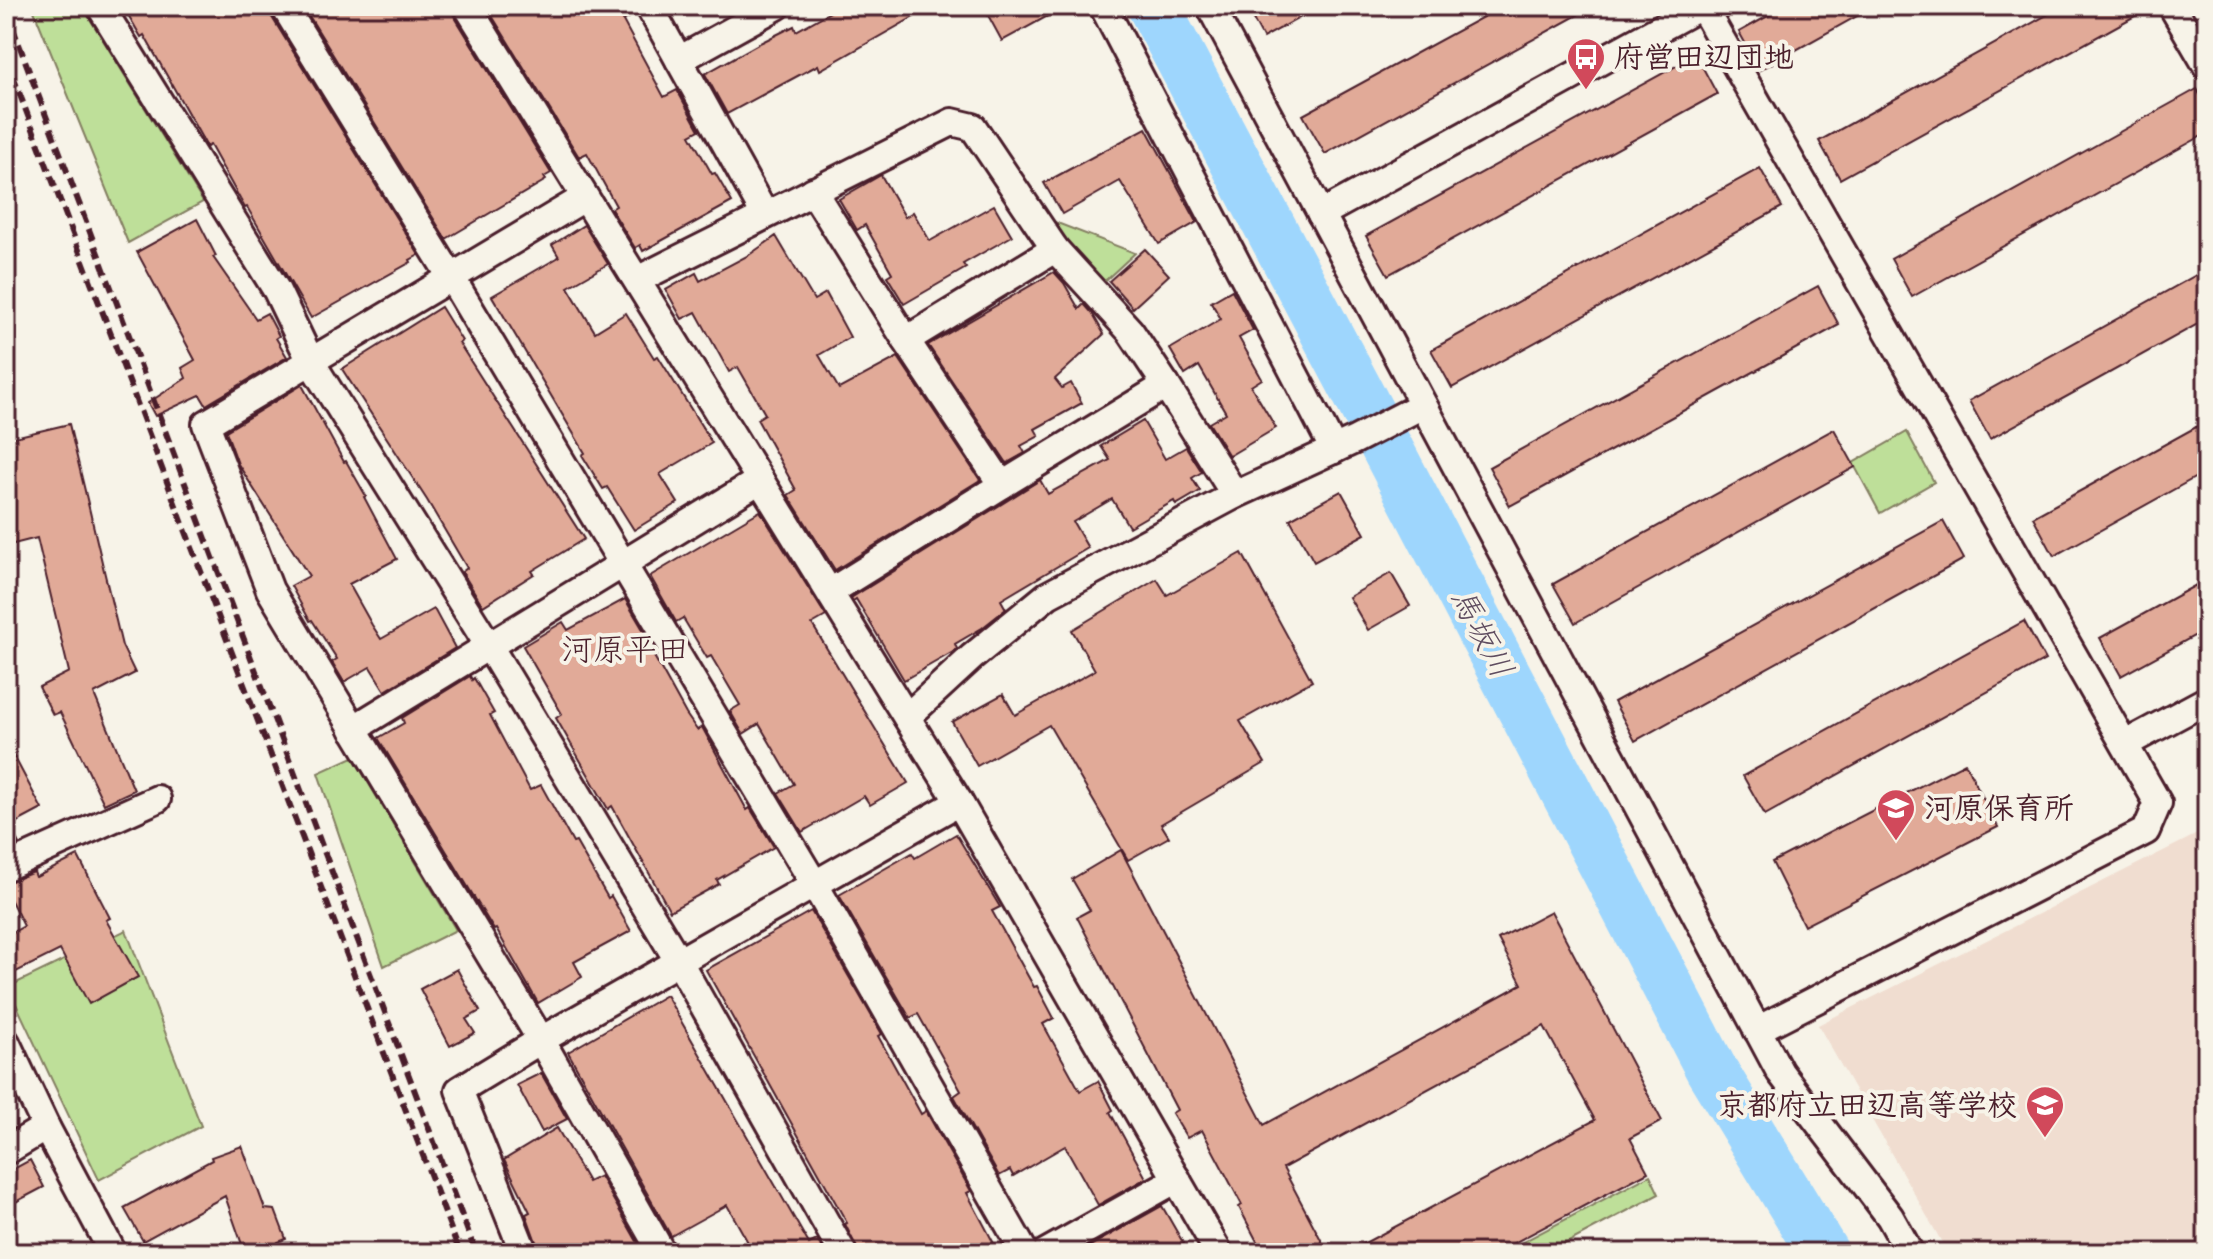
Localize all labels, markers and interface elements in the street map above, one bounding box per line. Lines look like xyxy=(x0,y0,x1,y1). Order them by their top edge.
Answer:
place label: 府営田辺団地 xyxy=(1614,30,1794,84)
bus stop icon: 府営田辺団地 xyxy=(1565,36,1607,91)
water label: 馬坂川 xyxy=(1434,577,1530,689)
district label: 河原平田 xyxy=(561,621,689,678)
place label: 河原保育所 xyxy=(1924,781,2074,835)
school or university icon: 河原保育所 xyxy=(1875,787,1917,842)
place label: 京都府立田辺高等学校 xyxy=(1717,1078,2017,1132)
school or university icon: 京都府立田辺高等学校 xyxy=(2024,1084,2066,1139)

